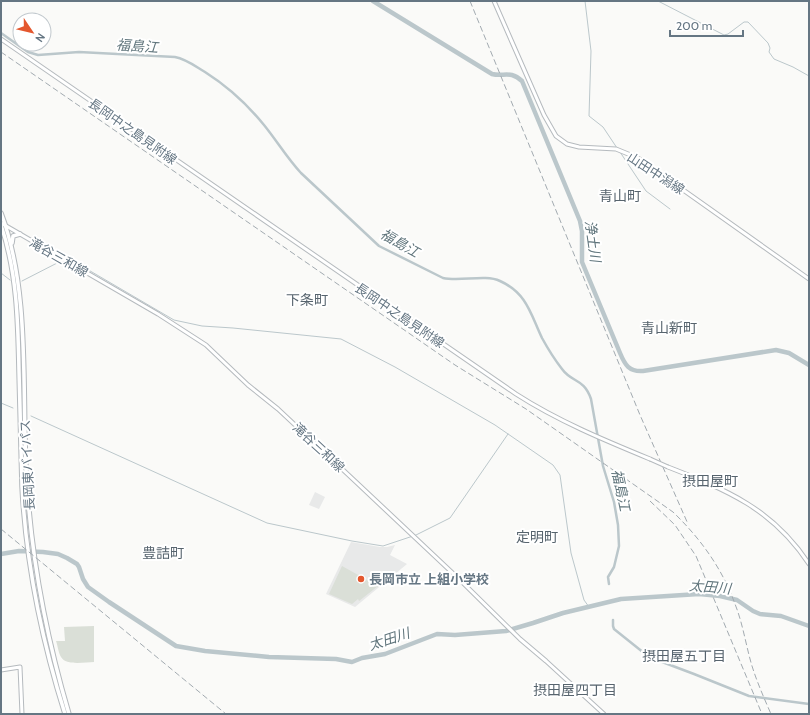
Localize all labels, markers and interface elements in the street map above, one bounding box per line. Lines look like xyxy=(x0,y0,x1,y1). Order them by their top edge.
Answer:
north arrow xyxy=(12,12,52,52)
scale bar xyxy=(670,12,743,38)
text: 200 m xyxy=(676,18,712,33)
text: N xyxy=(32,31,48,45)
water label: 福島江 xyxy=(115,36,161,57)
street label: 長岡中之島見附線 xyxy=(86,95,180,167)
street label: 山田中潟線 xyxy=(624,149,688,197)
district label: 青山町 xyxy=(599,187,641,205)
water label: 浄土川 xyxy=(581,219,605,265)
water label: 福島江 xyxy=(377,225,424,262)
street label: 滝谷三和線 xyxy=(27,234,91,280)
street label: 長岡中之島見附線 xyxy=(352,279,448,351)
district label: 下条町 xyxy=(286,291,328,309)
district label: 青山新町 xyxy=(641,319,697,337)
street label: 長岡東バイパス xyxy=(17,419,37,511)
street label: 滝谷三和線 xyxy=(290,419,348,475)
water label: 福島江 xyxy=(608,468,635,514)
district label: 摂田屋町 xyxy=(682,472,738,490)
district label: 定明町 xyxy=(516,528,558,546)
district label: 豊詰町 xyxy=(142,544,184,562)
place label: 長岡市立 上組小学校 xyxy=(369,571,489,587)
marker: 長岡市立 上組小学校 xyxy=(356,574,366,584)
water label: 太田川 xyxy=(688,576,734,598)
water label: 太田川 xyxy=(366,623,414,654)
district label: 摂田屋五丁目 xyxy=(642,647,726,665)
district label: 摂田屋四丁目 xyxy=(533,681,617,699)

